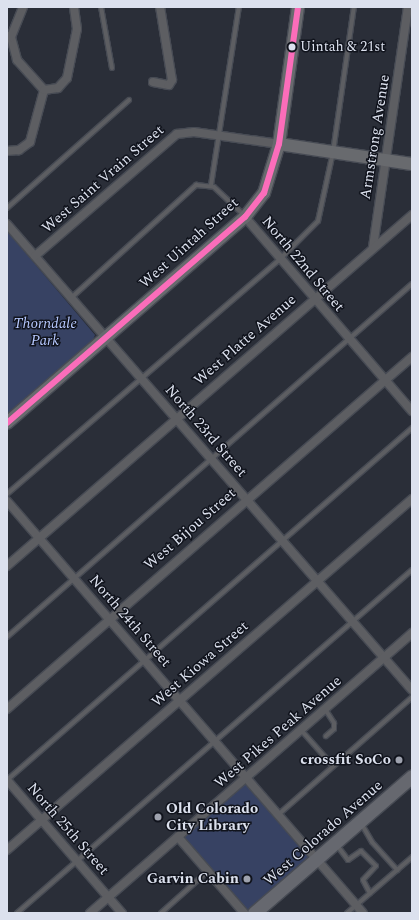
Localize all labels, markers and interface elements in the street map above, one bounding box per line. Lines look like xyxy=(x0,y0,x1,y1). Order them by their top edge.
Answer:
place label: Uintah & 21st xyxy=(300,39,385,55)
marker: Uintah & 21st xyxy=(287,42,297,52)
street label: Armstrong Avenue xyxy=(356,73,394,201)
street label: West Saint Vrain Street xyxy=(38,121,168,237)
street label: West Uintah Street xyxy=(136,194,242,292)
street label: North 22nd Street xyxy=(258,213,348,315)
street label: West Platte Avenue xyxy=(190,291,300,389)
park label: Thorndale Park xyxy=(13,314,77,349)
street label: North 23rd Street xyxy=(161,381,251,481)
street label: West Bijou Street xyxy=(140,484,240,574)
street label: North 24th Street xyxy=(85,571,175,671)
street label: West Kiowa Street xyxy=(148,617,252,711)
street label: West Pikes Peak Avenue xyxy=(211,672,345,792)
place label: crossfit SoCo xyxy=(300,751,391,769)
marker: crossfit SoCo xyxy=(394,755,404,765)
street label: West Colorado Avenue xyxy=(260,776,386,890)
street label: North 25th Street xyxy=(23,779,113,879)
place label: Old Colorado City Library xyxy=(166,799,258,834)
marker: Old Colorado City Library xyxy=(153,812,163,822)
place label: Garvin Cabin xyxy=(147,870,239,888)
marker: Garvin Cabin xyxy=(242,874,252,884)

